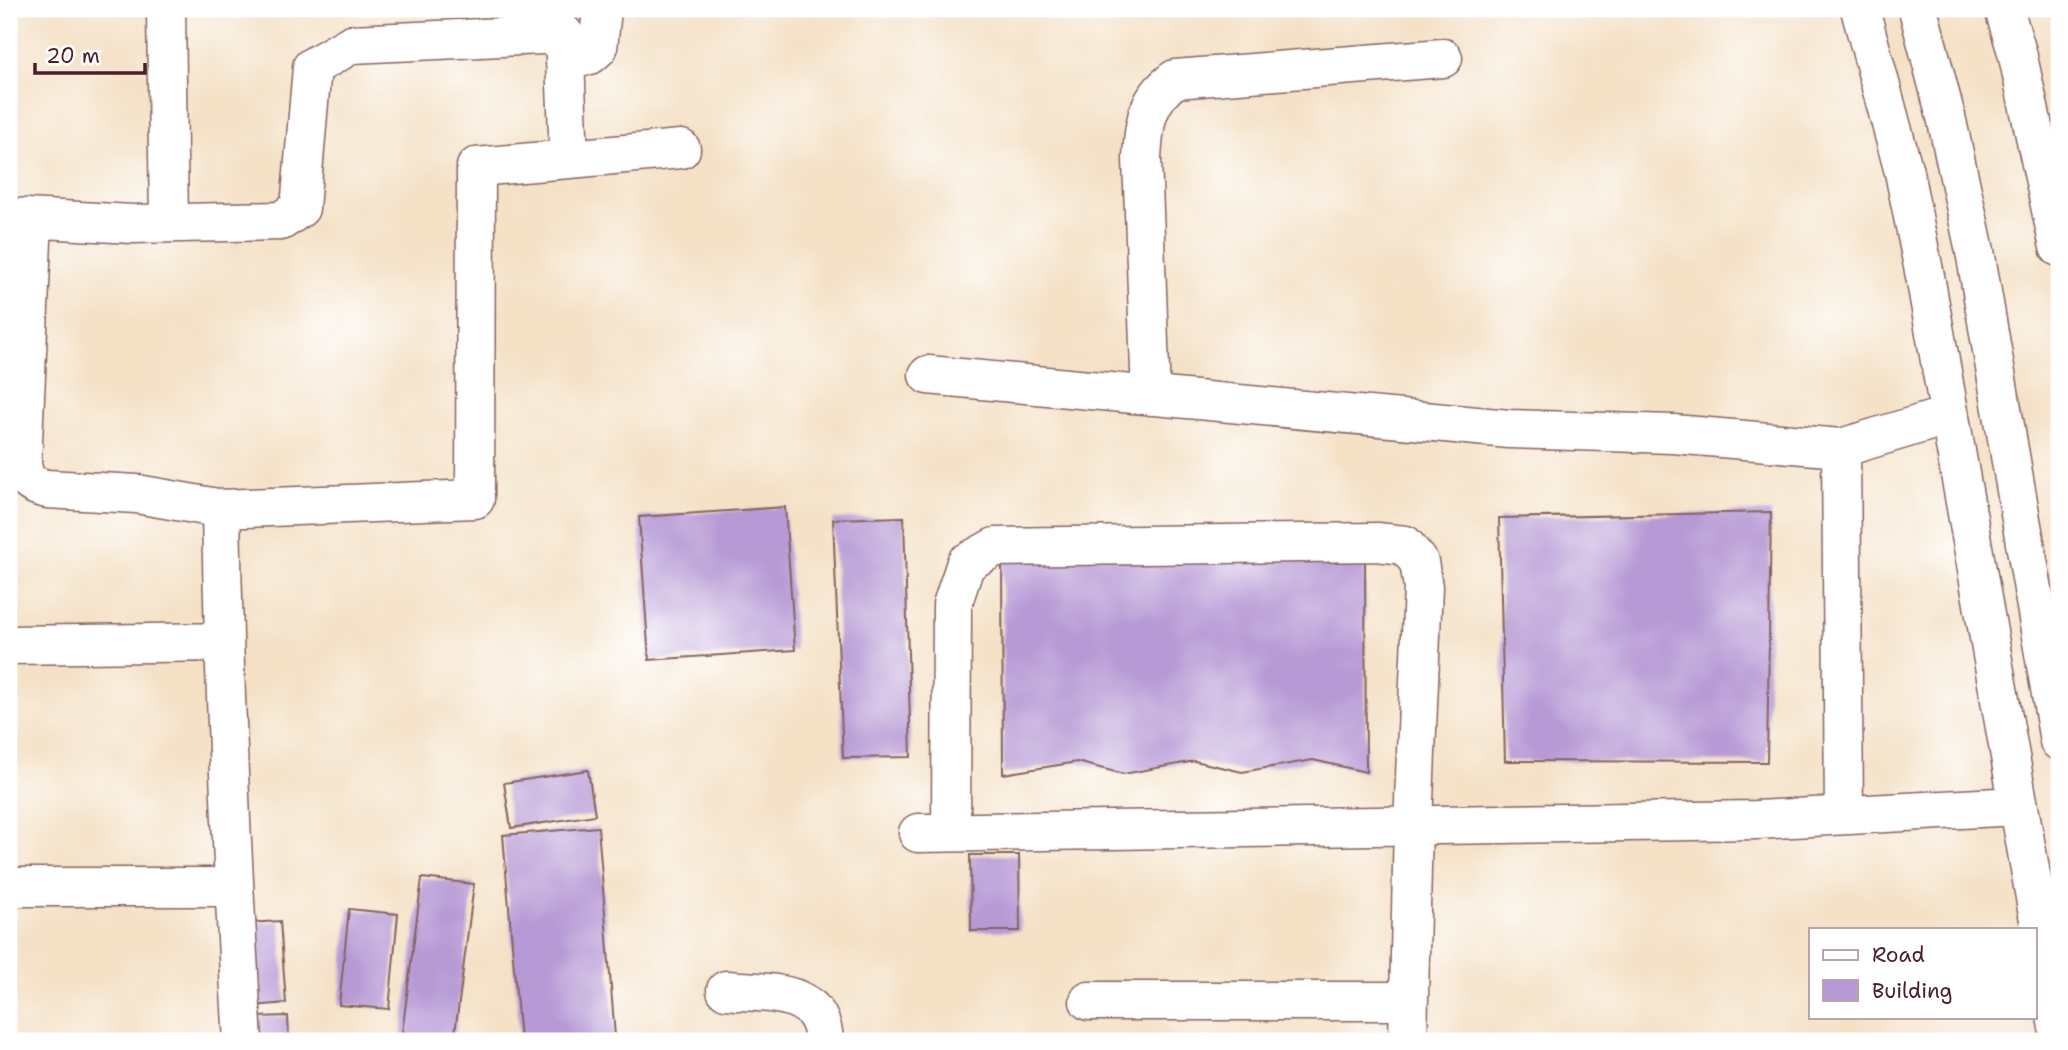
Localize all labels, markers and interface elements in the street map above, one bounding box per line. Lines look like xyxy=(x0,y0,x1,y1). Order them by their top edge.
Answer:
scale bar xyxy=(35,32,145,76)
text: 20 m xyxy=(46,42,100,70)
legend xyxy=(1809,928,2036,1018)
text: Road xyxy=(1872,941,1925,969)
text: Building xyxy=(1872,977,1952,1005)

